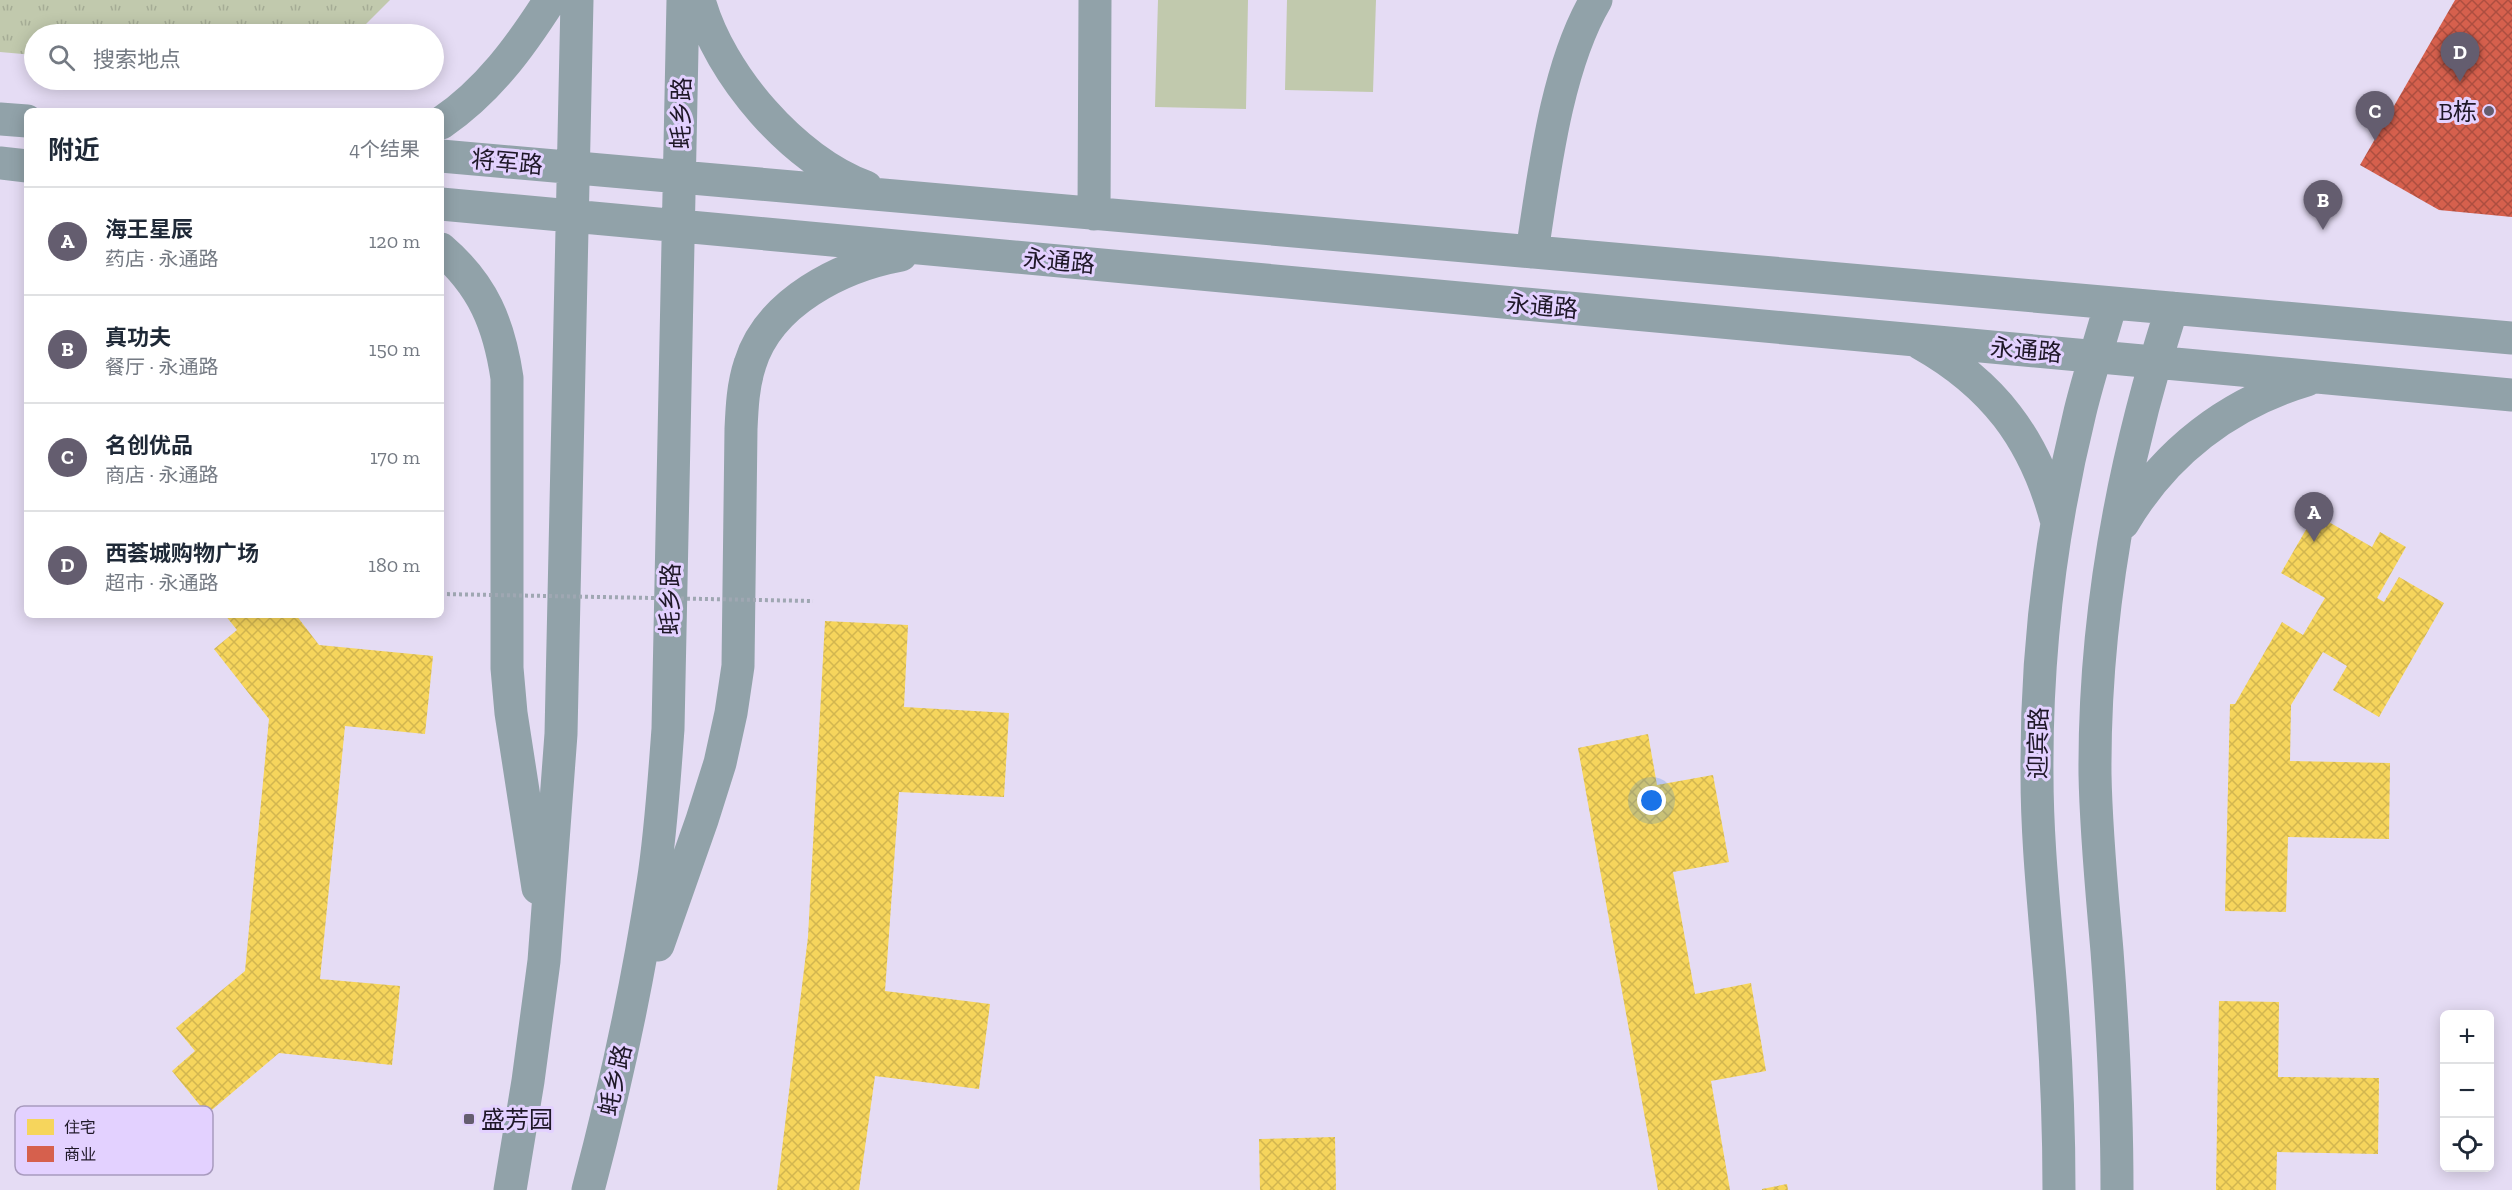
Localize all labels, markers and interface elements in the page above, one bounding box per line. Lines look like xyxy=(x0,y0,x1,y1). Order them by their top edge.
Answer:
search box xyxy=(24,24,444,90)
pin: D xyxy=(2440,32,2480,82)
icon: search xyxy=(45,41,78,74)
text: 搜索地点 xyxy=(93,46,181,73)
street label: 蚝乡路 xyxy=(666,77,696,149)
pin: C xyxy=(2356,92,2394,141)
place label: B栋 xyxy=(2439,97,2477,126)
marker: B栋 xyxy=(2482,104,2496,118)
text: 附近 xyxy=(48,134,100,166)
text: 4个结果 xyxy=(349,137,420,161)
street label: 将军路 xyxy=(470,144,544,180)
pin: B xyxy=(2304,180,2342,230)
text: 海王星辰 xyxy=(105,216,193,243)
text: A xyxy=(61,229,74,253)
text: 120 m xyxy=(369,229,420,253)
street label: 永通路 xyxy=(1022,243,1096,279)
text: 药店 · 永通路 xyxy=(105,247,218,271)
street label: 永通路 xyxy=(1505,288,1579,324)
text: 真功夫 xyxy=(105,324,171,351)
street label: 永通路 xyxy=(1989,332,2063,368)
text: B xyxy=(61,337,74,361)
text: 150 m xyxy=(369,337,420,361)
text: 餐厅 · 永通路 xyxy=(105,355,218,379)
text: 名创优品 xyxy=(105,432,193,459)
text: C xyxy=(61,445,74,469)
text: 170 m xyxy=(370,445,420,469)
text: 商店 · 永通路 xyxy=(105,463,218,487)
pin: A xyxy=(2294,492,2334,542)
text: 西荟城购物广场 xyxy=(105,540,259,567)
text: D xyxy=(61,553,74,577)
text: 180 m xyxy=(368,553,420,577)
street label: 蚝乡路 xyxy=(655,563,685,635)
text: 超市 · 永通路 xyxy=(105,571,218,595)
street label: 迎宾路 xyxy=(2023,707,2053,779)
your location xyxy=(1637,786,1666,815)
map controls xyxy=(2440,1010,2494,1172)
button: + xyxy=(2440,1010,2494,1064)
street label: 蚝乡路 xyxy=(593,1042,637,1118)
button: − xyxy=(2440,1064,2494,1118)
place label: 盛芳园 xyxy=(481,1105,553,1134)
legend xyxy=(15,1106,213,1175)
marker: 盛芳园 xyxy=(462,1112,476,1126)
text: 住宅 xyxy=(64,1118,96,1137)
button: locate xyxy=(2440,1118,2494,1172)
text: 商业 xyxy=(64,1145,96,1164)

